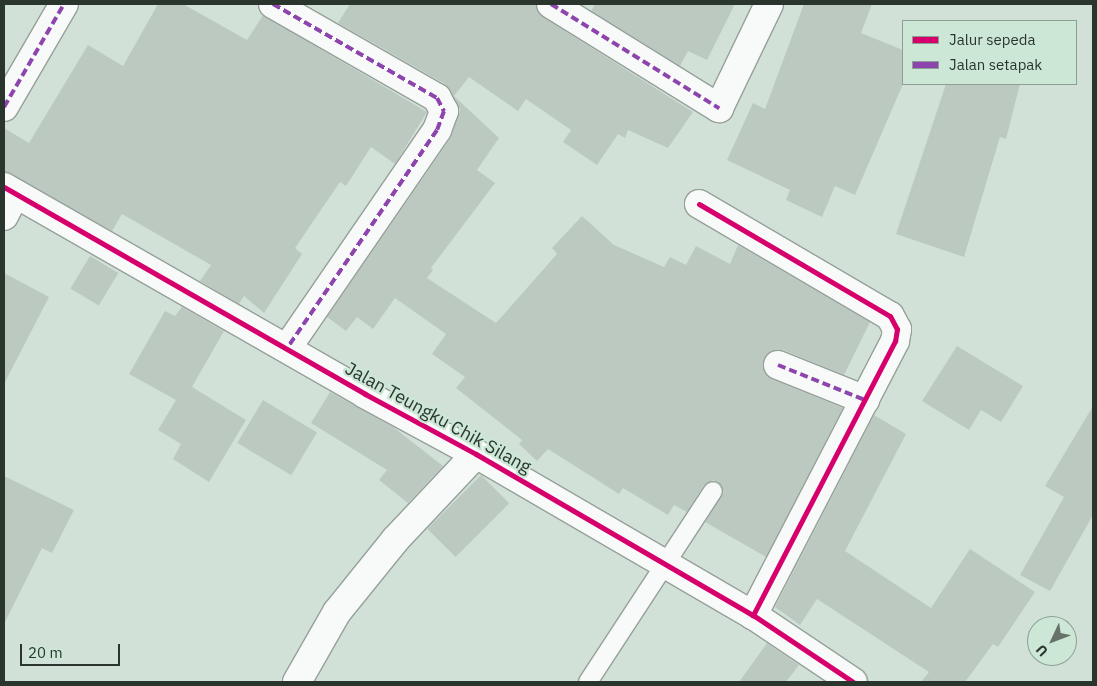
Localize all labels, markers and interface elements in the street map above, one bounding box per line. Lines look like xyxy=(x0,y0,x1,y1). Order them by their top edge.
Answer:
legend xyxy=(902,20,1077,85)
text: Jalur sepeda xyxy=(949,30,1036,49)
text: Jalan setapak xyxy=(949,55,1042,74)
street label: Jalan Teungku Chik Silang xyxy=(341,358,535,478)
north arrow xyxy=(1027,616,1077,666)
scale bar xyxy=(22,634,122,666)
text: U xyxy=(1032,641,1052,660)
text: 20 m xyxy=(28,643,63,662)

